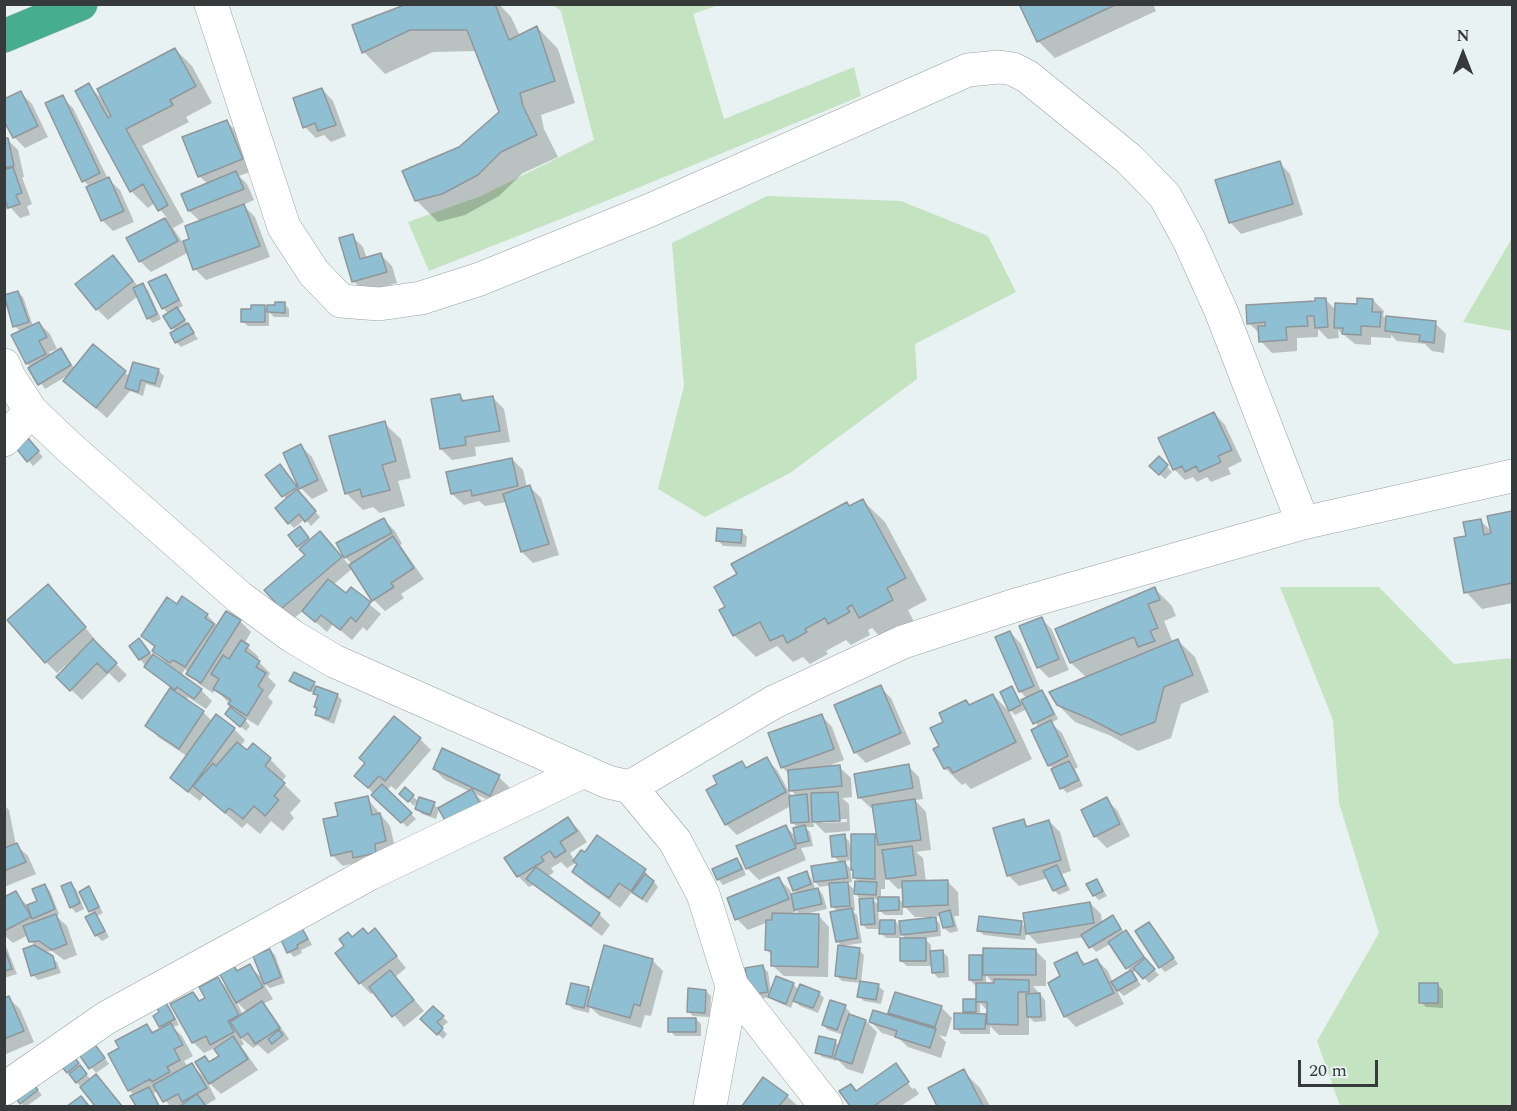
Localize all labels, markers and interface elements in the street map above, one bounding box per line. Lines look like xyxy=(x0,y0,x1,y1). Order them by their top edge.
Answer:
north arrow xyxy=(1433,24,1493,84)
text: N xyxy=(1456,24,1470,48)
scale bar xyxy=(1301,1048,1380,1086)
text: 20 m xyxy=(1309,1057,1347,1084)

